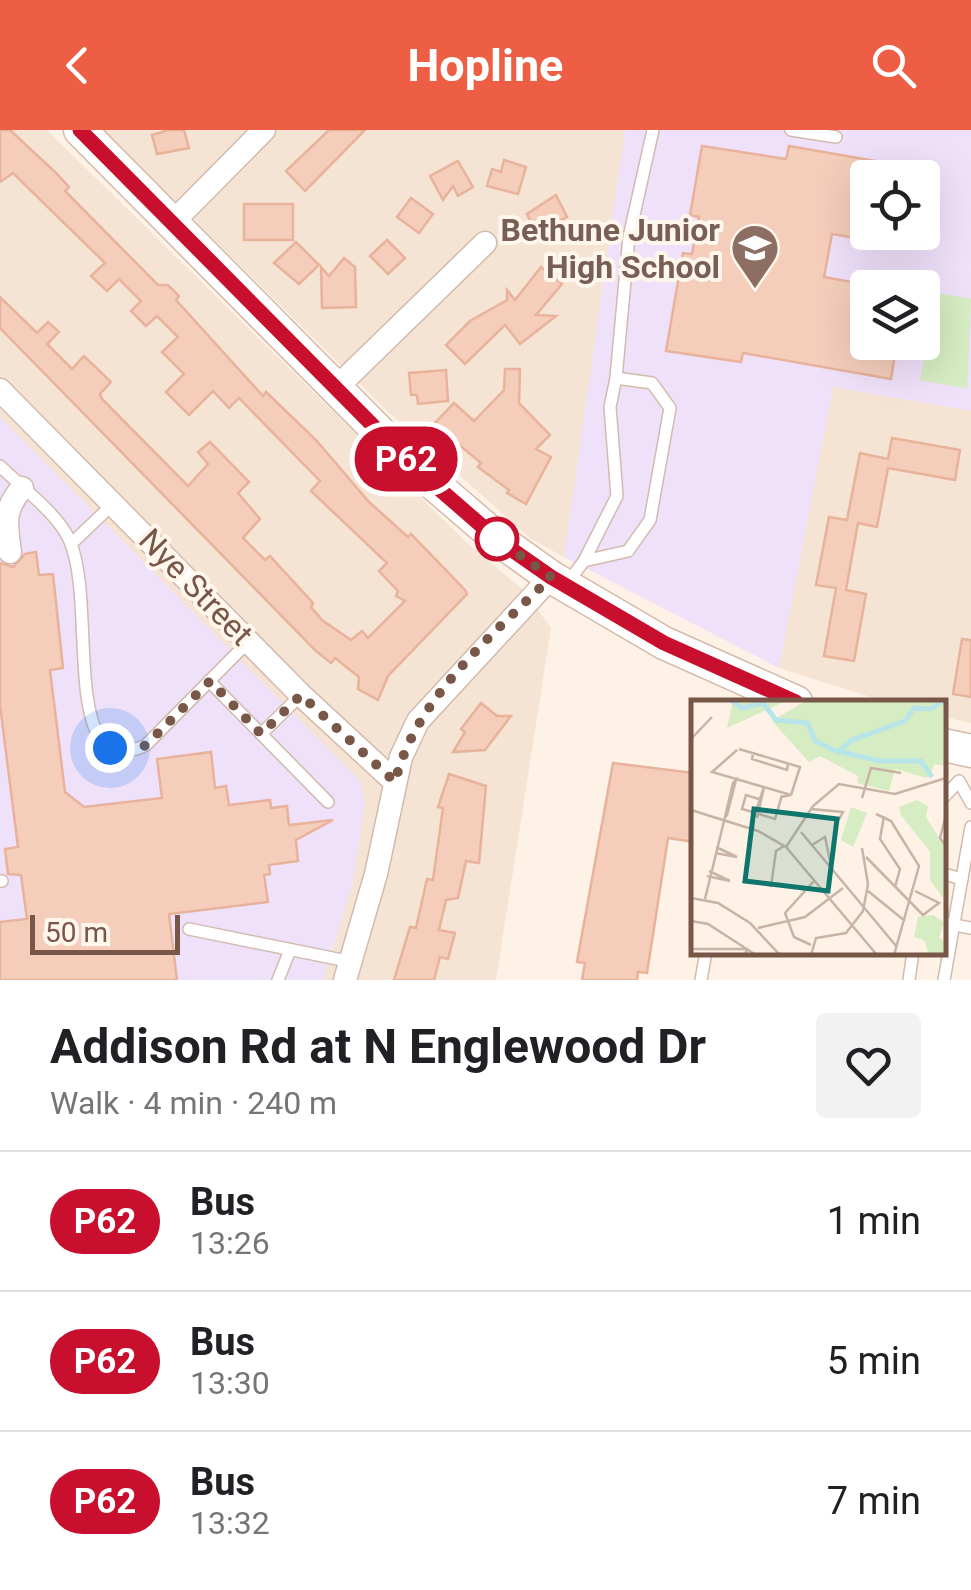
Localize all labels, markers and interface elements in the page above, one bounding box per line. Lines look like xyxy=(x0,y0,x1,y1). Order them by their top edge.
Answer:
icon: back xyxy=(50,38,105,93)
icon: search xyxy=(866,38,921,93)
text: Hopline xyxy=(408,39,563,92)
map controls xyxy=(850,160,940,360)
button: locate xyxy=(850,160,940,250)
place label: Bethune Junior High School xyxy=(500,211,720,286)
school or university icon: Bethune Junior High School xyxy=(729,222,781,290)
button: layers xyxy=(850,270,940,360)
line badge: P62 xyxy=(348,426,464,492)
text: P62 xyxy=(375,439,437,480)
unlabelled marker xyxy=(476,518,518,560)
street label: Nye Street xyxy=(131,521,261,653)
inset map xyxy=(691,700,946,955)
your location xyxy=(85,723,135,773)
scale bar xyxy=(30,910,180,954)
text: 50 m xyxy=(45,916,108,949)
button: heart xyxy=(816,1013,921,1118)
text: Addison Rd at N Englewood Dr xyxy=(50,1018,706,1075)
text: Walk · 4 min · 240 m xyxy=(50,1084,337,1122)
text: Bus xyxy=(190,1180,255,1224)
text: 1 min xyxy=(827,1199,921,1243)
text: P62 xyxy=(74,1201,136,1242)
text: 13:26 xyxy=(190,1224,270,1262)
text: Bus xyxy=(190,1320,255,1364)
text: 5 min xyxy=(827,1339,921,1383)
text: P62 xyxy=(74,1341,136,1382)
text: 13:30 xyxy=(190,1364,270,1402)
text: Bus xyxy=(190,1460,255,1504)
text: 7 min xyxy=(827,1479,921,1523)
text: P62 xyxy=(74,1481,136,1522)
text: 13:32 xyxy=(190,1504,270,1542)

